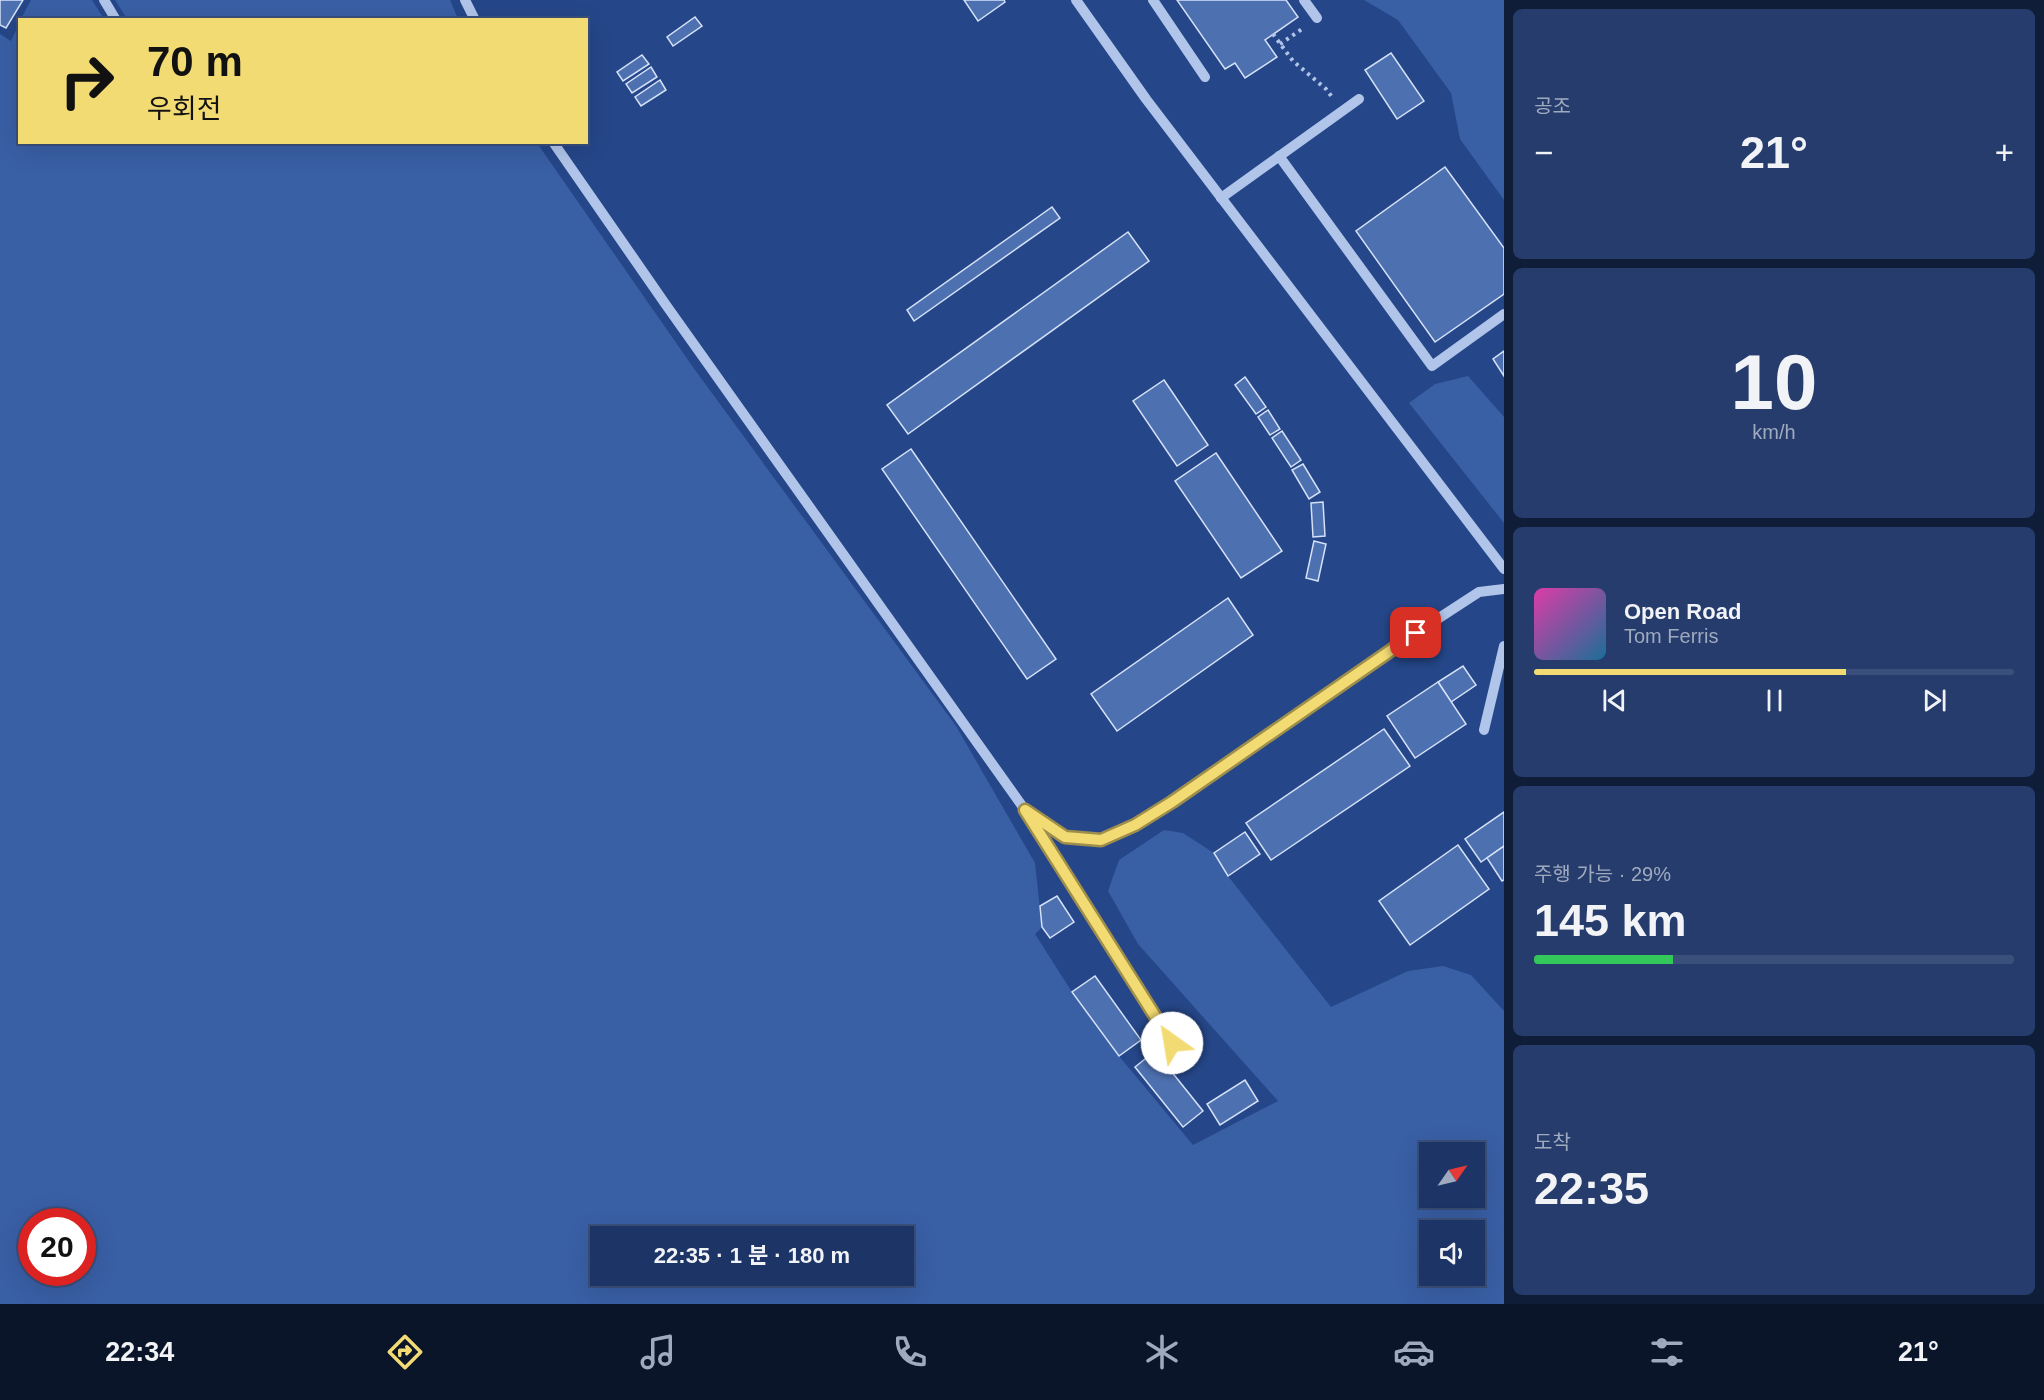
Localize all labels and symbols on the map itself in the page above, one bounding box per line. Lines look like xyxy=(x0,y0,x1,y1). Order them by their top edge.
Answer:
pin xyxy=(1390,607,1441,658)
position arrow xyxy=(1140,1011,1204,1075)
north arrow xyxy=(1419,1142,1485,1208)
speed limit sign: 20 xyxy=(18,1208,96,1286)

